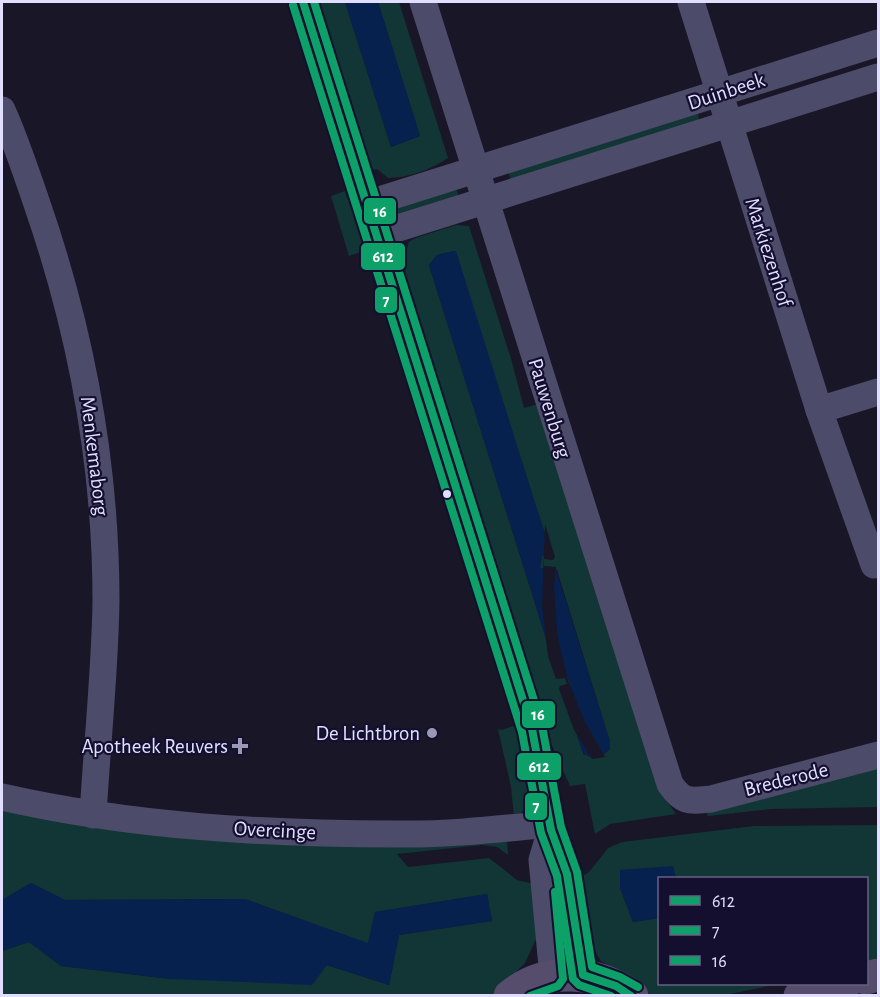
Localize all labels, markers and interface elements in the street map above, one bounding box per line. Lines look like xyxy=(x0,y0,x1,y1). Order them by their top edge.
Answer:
street label: Duinbeek xyxy=(685,69,768,114)
street label: Markiezenhof xyxy=(741,195,796,311)
line badge: 16 xyxy=(363,197,397,225)
text: 16 xyxy=(373,204,387,220)
line badge: 612 xyxy=(360,242,406,271)
text: 612 xyxy=(372,249,394,265)
line badge: 7 xyxy=(374,286,398,314)
text: 7 xyxy=(383,293,390,309)
street label: Pauwenburg xyxy=(524,356,575,461)
street label: Menkemaborg xyxy=(77,395,112,518)
unlabelled marker xyxy=(441,488,453,500)
line badge: 16 xyxy=(521,700,556,729)
text: 16 xyxy=(531,707,545,723)
place label: De Lichtbron xyxy=(315,723,420,744)
marker: De Lichtbron xyxy=(425,726,439,740)
place label: Apotheek Reuvers xyxy=(81,736,228,757)
marker: Apotheek Reuvers xyxy=(233,739,247,753)
line badge: 612 xyxy=(516,752,562,781)
text: 612 xyxy=(528,759,550,775)
street label: Brederode xyxy=(742,759,830,800)
line badge: 7 xyxy=(524,792,548,821)
text: 7 xyxy=(533,799,540,815)
street label: Overcinge xyxy=(233,818,317,843)
legend xyxy=(658,877,868,985)
text: 612 xyxy=(712,893,735,911)
text: 7 xyxy=(712,923,720,941)
text: 16 xyxy=(712,953,727,971)

